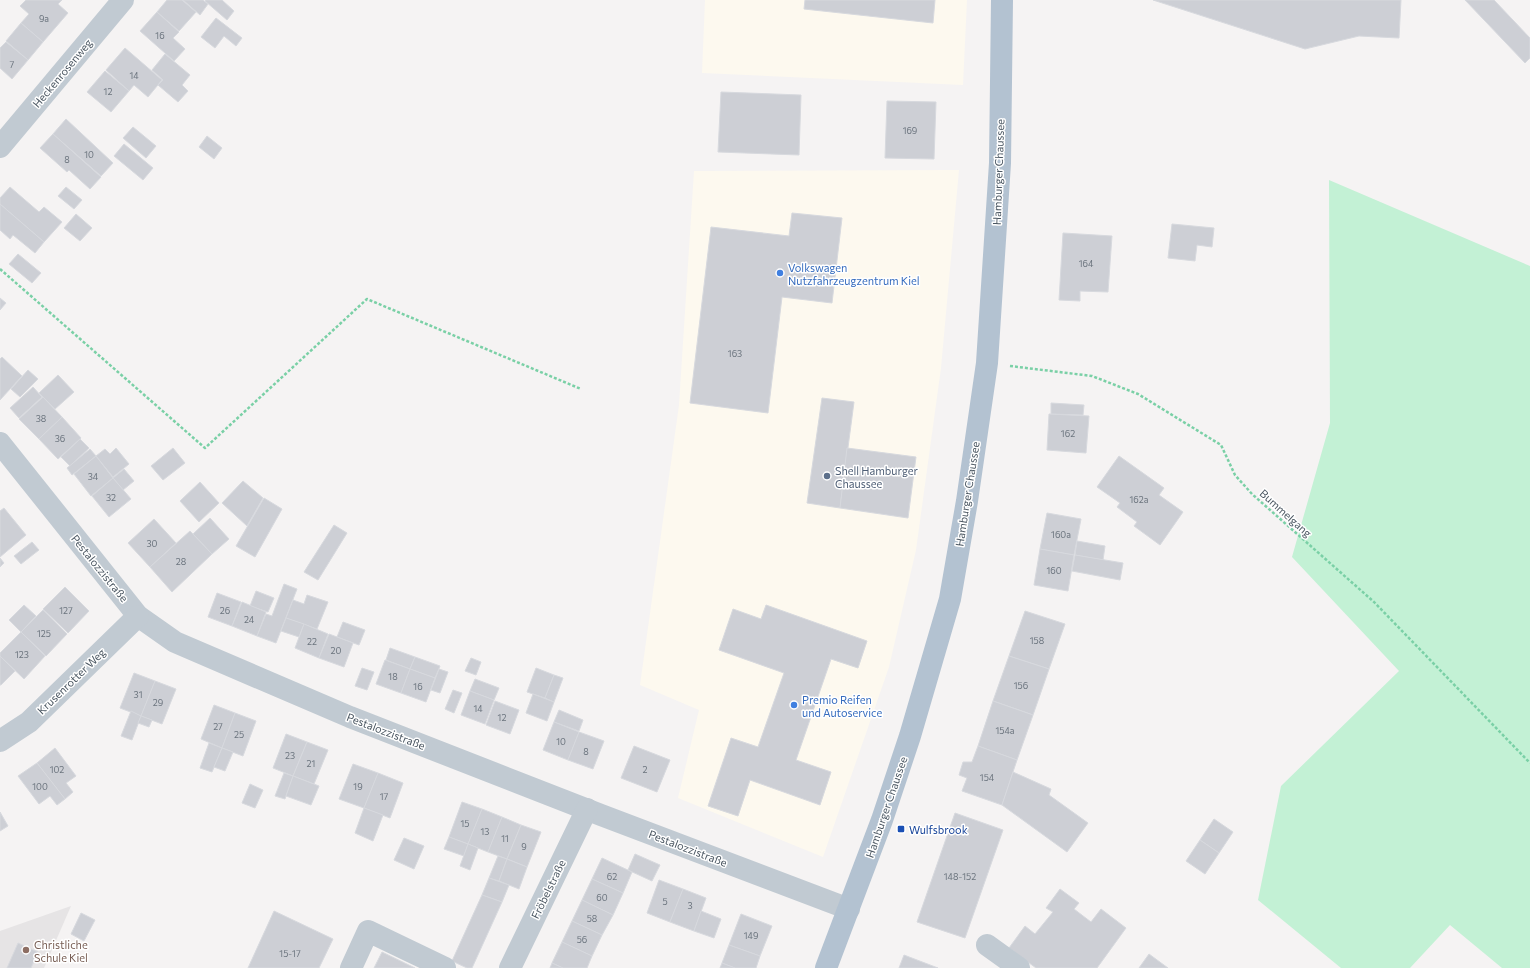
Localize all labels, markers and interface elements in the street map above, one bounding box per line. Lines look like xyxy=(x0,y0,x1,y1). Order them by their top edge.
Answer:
house number: 9a xyxy=(39,13,49,24)
house number: 16 xyxy=(155,30,165,41)
street label: Heckenrosenweg xyxy=(30,36,94,110)
house number: 7 xyxy=(10,59,15,70)
house number: 14 xyxy=(129,70,139,81)
house number: 12 xyxy=(104,86,112,97)
street label: Hamburger Chaussee xyxy=(990,119,1006,225)
house number: 169 xyxy=(903,125,917,136)
house number: 10 xyxy=(84,149,94,160)
house number: 8 xyxy=(64,154,70,165)
house number: 164 xyxy=(1079,258,1094,269)
place label: Volkswagen Nutzfahrzeugzentrum Kiel xyxy=(788,261,920,287)
marker: Volkswagen Nutzfahrzeugzentrum Kiel xyxy=(775,268,785,278)
house number: 163 xyxy=(728,348,742,359)
house number: 38 xyxy=(36,413,46,424)
house number: 162 xyxy=(1061,428,1075,439)
house number: 36 xyxy=(55,433,65,444)
street label: Hamburger Chaussee xyxy=(952,440,982,547)
place label: Shell Hamburger Chaussee xyxy=(835,464,919,490)
house number: 34 xyxy=(88,471,99,482)
marker: Shell Hamburger Chaussee xyxy=(822,471,832,481)
street label: Bummelgang xyxy=(1258,486,1315,540)
house number: 32 xyxy=(106,492,116,503)
house number: 162a xyxy=(1130,494,1149,505)
house number: 160a xyxy=(1051,529,1071,540)
street label: Pestalozzistraße xyxy=(69,532,131,604)
house number: 30 xyxy=(146,538,158,549)
house number: 28 xyxy=(176,556,186,567)
house number: 160 xyxy=(1046,565,1062,576)
house number: 127 xyxy=(59,605,73,616)
house number: 26 xyxy=(220,605,230,616)
house number: 24 xyxy=(244,614,255,625)
house number: 125 xyxy=(37,628,51,639)
house number: 158 xyxy=(1030,635,1044,646)
house number: 22 xyxy=(307,636,317,647)
street label: Krusenrotter Weg xyxy=(34,645,108,717)
house number: 20 xyxy=(331,645,342,656)
house number: 123 xyxy=(15,649,29,660)
house number: 18 xyxy=(388,671,398,682)
house number: 156 xyxy=(1014,680,1028,691)
house number: 16 xyxy=(413,681,423,692)
house number: 31 xyxy=(134,689,142,700)
place label: Premio Reifen und Autoservice xyxy=(802,693,883,719)
house number: 29 xyxy=(153,697,163,708)
marker: Premio Reifen und Autoservice xyxy=(789,700,799,710)
house number: 14 xyxy=(473,703,483,714)
street label: Pestalozzistraße xyxy=(345,710,427,752)
house number: 12 xyxy=(498,712,506,723)
house number: 27 xyxy=(213,721,223,732)
house number: 154a xyxy=(995,725,1015,736)
house number: 25 xyxy=(234,729,244,740)
house number: 10 xyxy=(556,736,566,747)
house number: 8 xyxy=(583,746,589,757)
house number: 23 xyxy=(285,750,295,761)
street label: Hamburger Chaussee xyxy=(863,755,909,859)
house number: 21 xyxy=(307,758,315,769)
house number: 102 xyxy=(50,764,64,775)
house number: 2 xyxy=(643,764,648,775)
house number: 154 xyxy=(980,772,995,783)
house number: 100 xyxy=(32,781,48,792)
house number: 19 xyxy=(353,781,363,792)
house number: 17 xyxy=(380,791,389,802)
house number: 15 xyxy=(460,818,470,829)
place label: Wulfsbrook xyxy=(909,823,968,836)
marker: Wulfsbrook xyxy=(896,824,906,834)
house number: 13 xyxy=(481,826,489,837)
street label: Pestalozzistraße xyxy=(647,827,729,869)
house number: 11 xyxy=(501,833,509,844)
house number: 9 xyxy=(521,841,527,852)
street label: Fröbelstraße xyxy=(528,857,568,921)
house number: 62 xyxy=(607,871,617,882)
house number: 148-152 xyxy=(944,871,976,882)
house number: 60 xyxy=(596,892,608,903)
house number: 5 xyxy=(662,896,668,907)
house number: 3 xyxy=(687,900,693,911)
house number: 58 xyxy=(587,913,597,924)
house number: 149 xyxy=(744,930,758,941)
house number: 56 xyxy=(577,934,587,945)
place label: Christliche Schule Kiel xyxy=(34,938,88,964)
marker: Christliche Schule Kiel xyxy=(21,945,31,955)
house number: 15-17 xyxy=(279,948,301,959)

